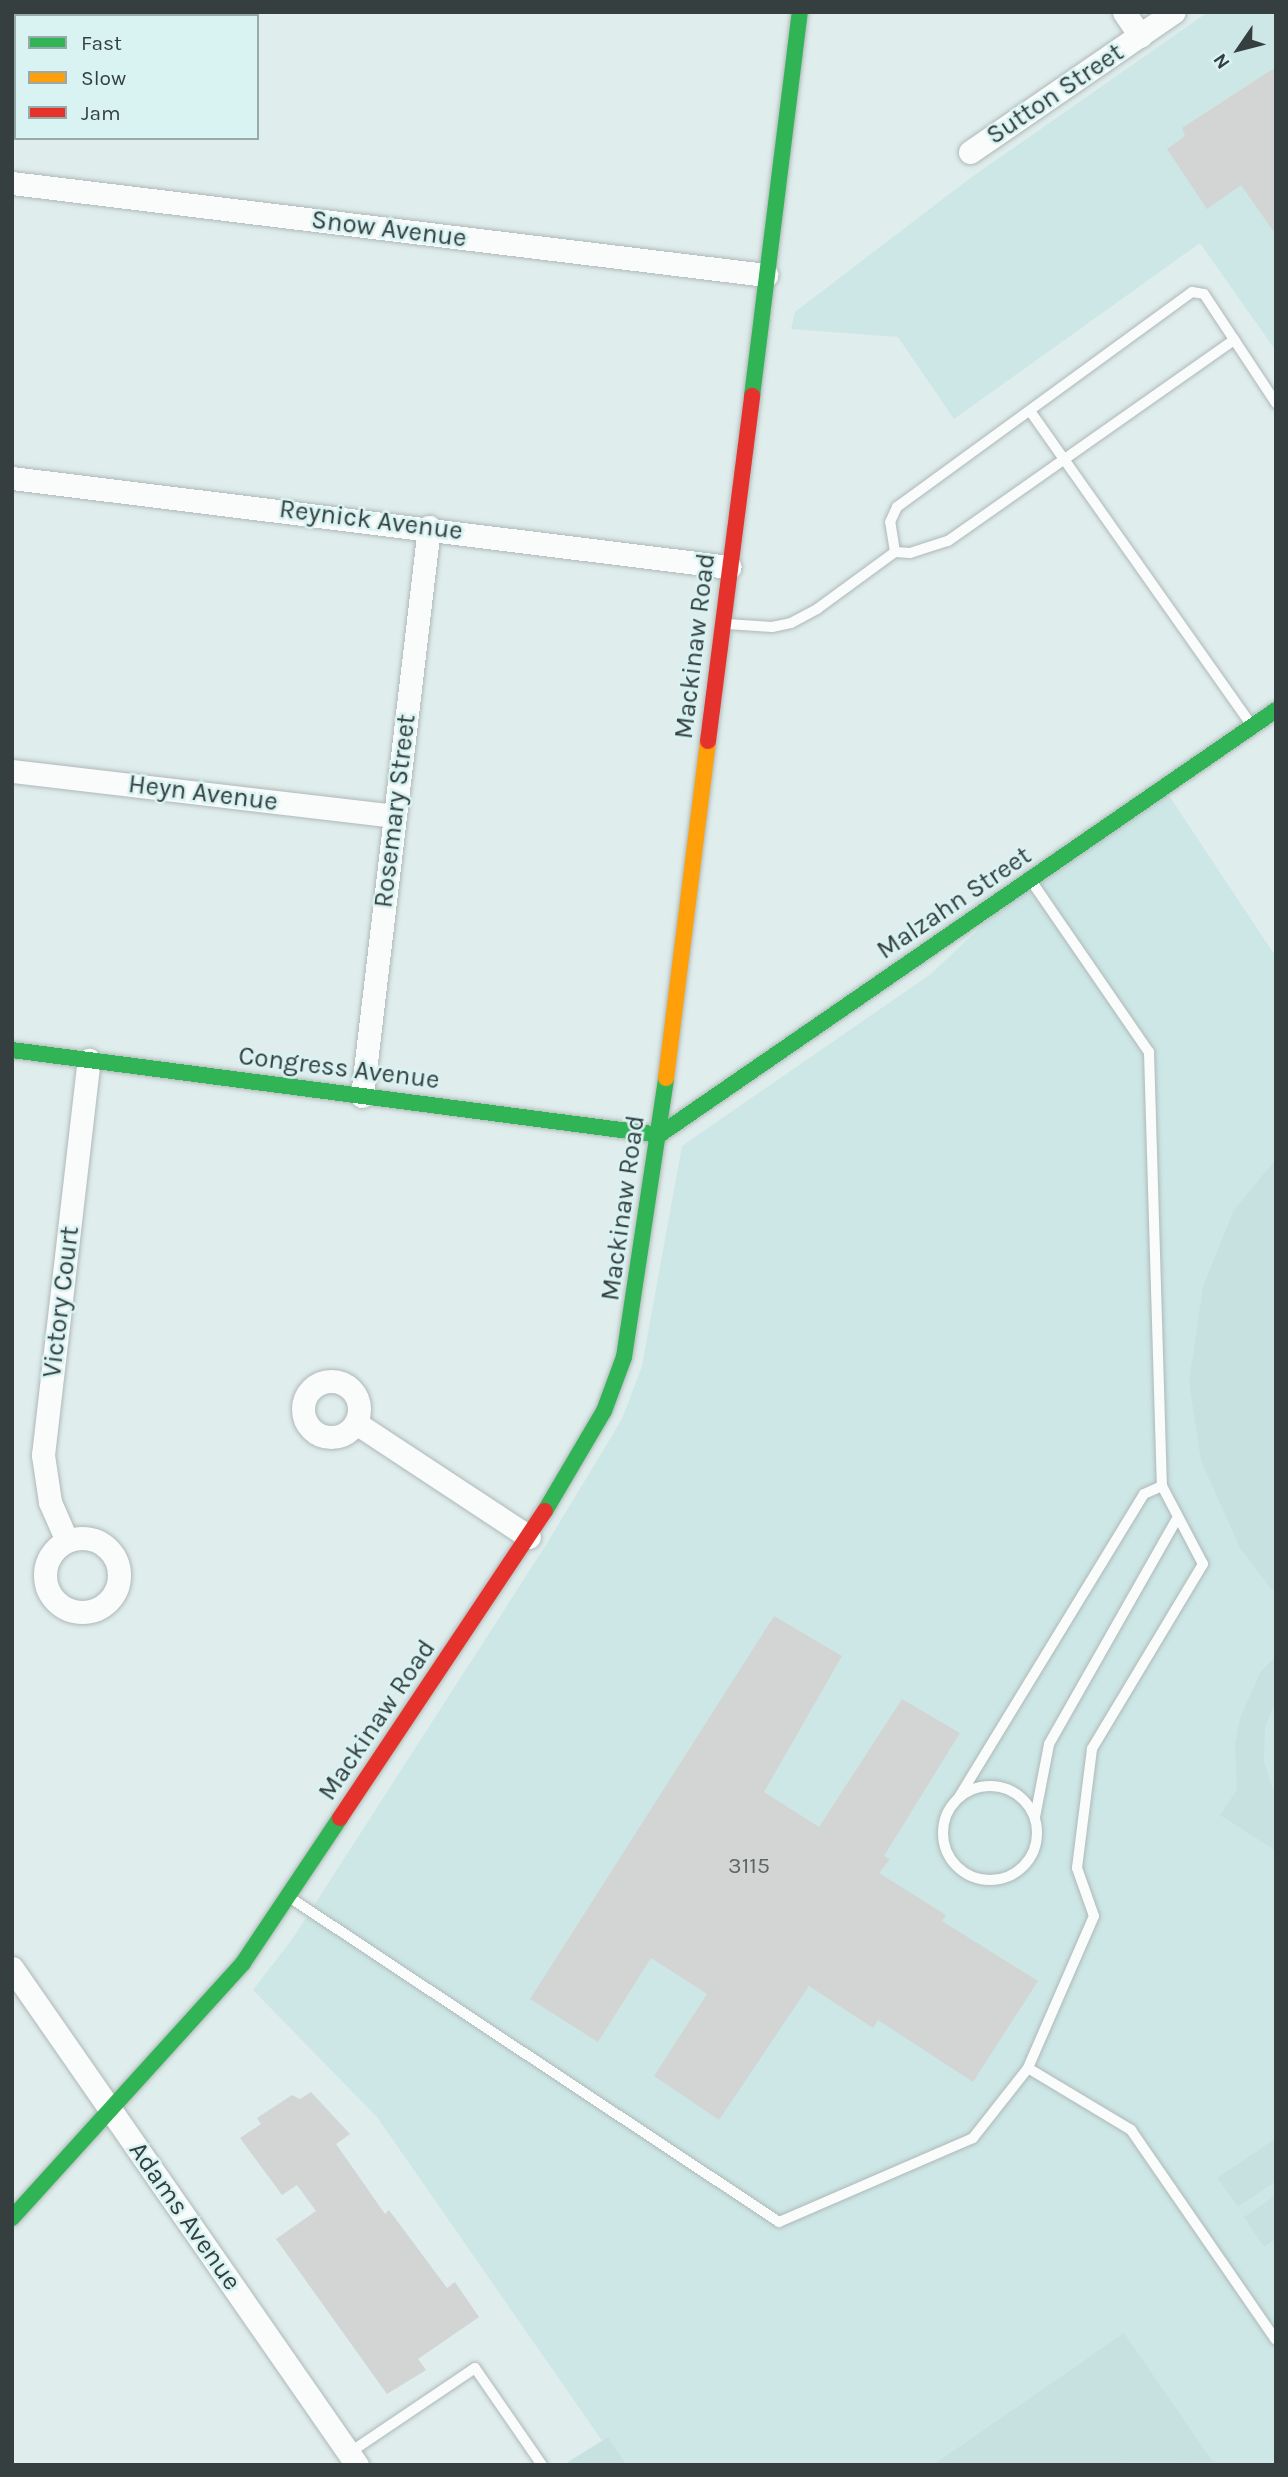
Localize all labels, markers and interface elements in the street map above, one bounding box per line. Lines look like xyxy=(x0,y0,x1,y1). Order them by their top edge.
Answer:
legend xyxy=(14,14,259,140)
north arrow xyxy=(1204,14,1274,84)
text: Fast xyxy=(81,31,122,55)
street label: Sutton Street xyxy=(981,37,1129,151)
text: N xyxy=(1209,49,1235,73)
text: Slow xyxy=(81,66,126,90)
text: Jam xyxy=(81,101,121,125)
street label: Snow Avenue xyxy=(310,204,468,254)
street label: Reynick Avenue xyxy=(277,493,465,547)
street label: Mackinaw Road xyxy=(668,551,722,741)
street label: Rosemary Street xyxy=(368,712,422,910)
street label: Heyn Avenue xyxy=(127,768,279,818)
street label: Malzahn Street xyxy=(871,840,1037,966)
street label: Congress Avenue xyxy=(237,1040,441,1096)
street label: Mackinaw Road xyxy=(595,1113,651,1303)
street label: Victory Court xyxy=(36,1224,86,1380)
street label: Mackinaw Road xyxy=(312,1634,442,1806)
house number: 3115 xyxy=(728,1852,770,1880)
street label: Adams Avenue xyxy=(122,2136,248,2296)

